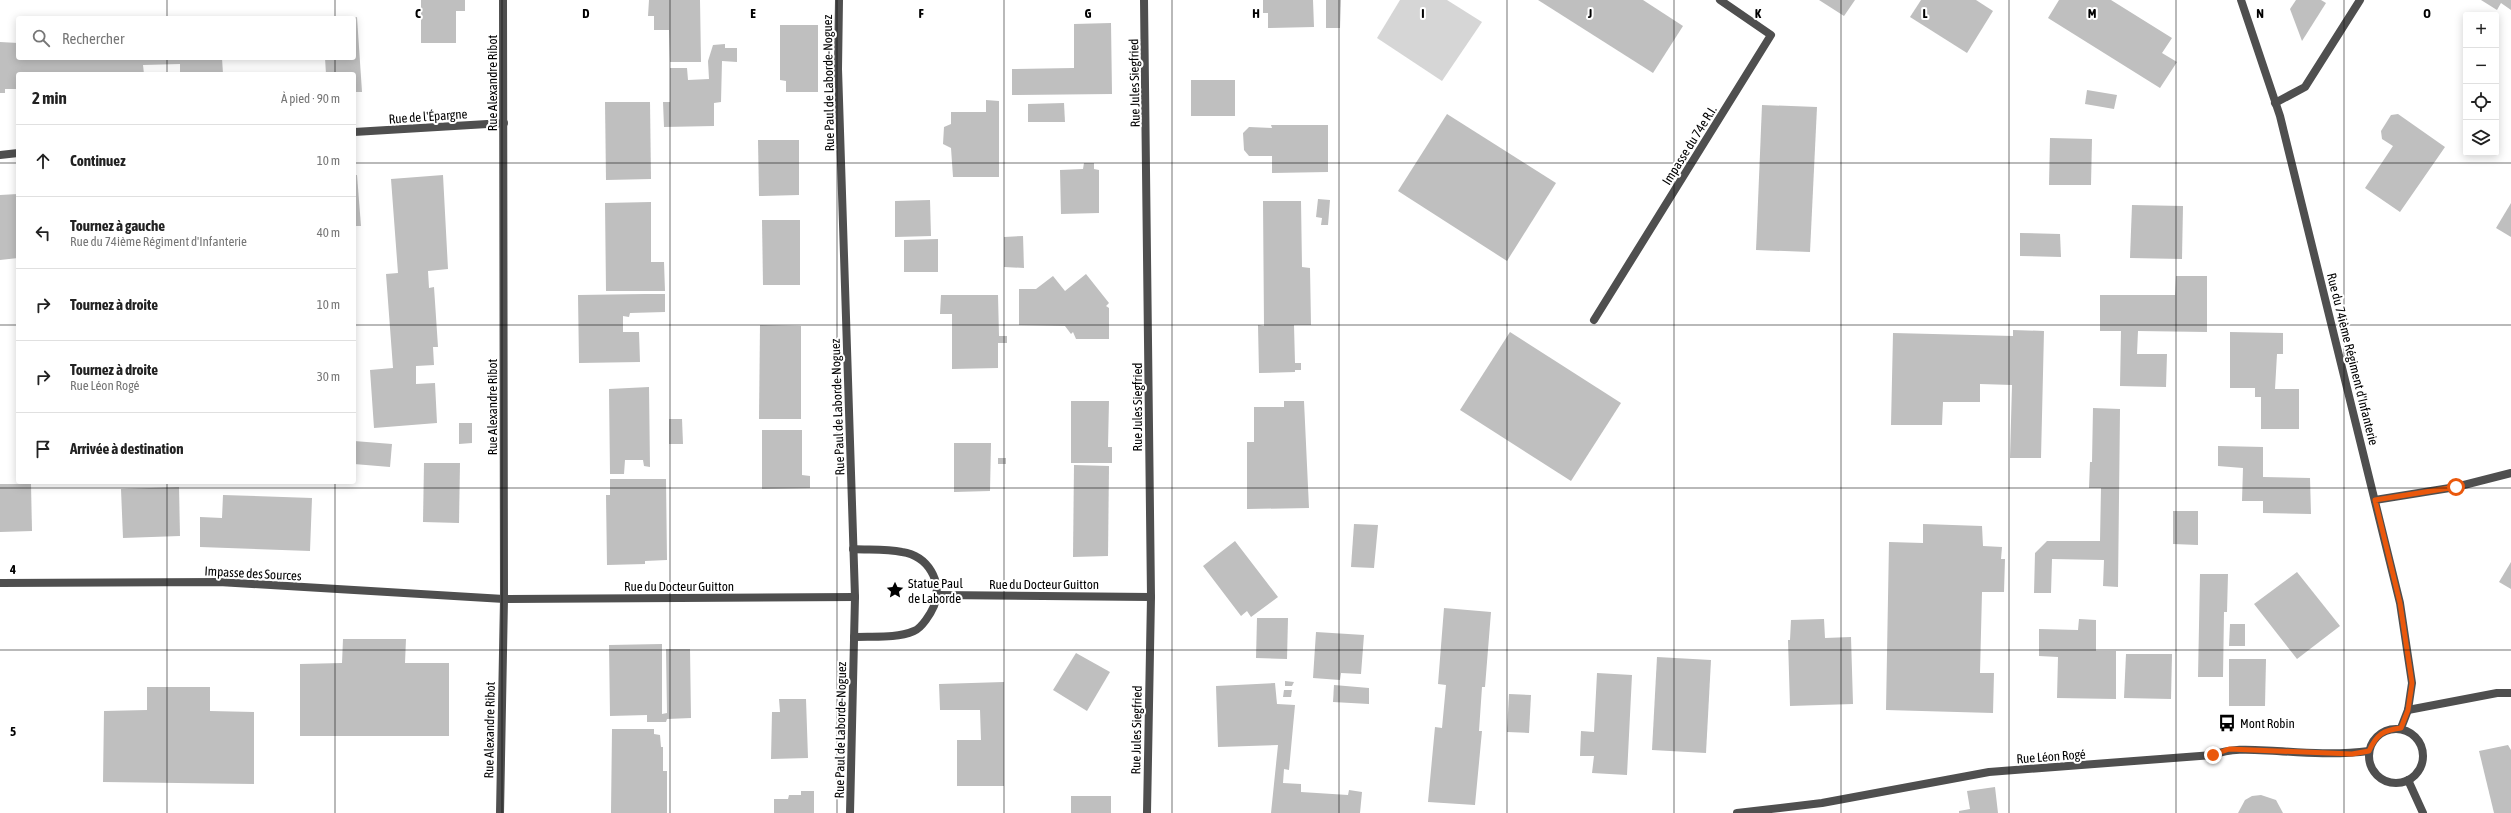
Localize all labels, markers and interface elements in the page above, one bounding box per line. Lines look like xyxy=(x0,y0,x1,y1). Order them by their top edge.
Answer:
text: C xyxy=(415,6,421,21)
text: D xyxy=(582,6,590,21)
text: E xyxy=(750,6,756,21)
text: F xyxy=(918,6,924,21)
text: G xyxy=(1085,6,1092,21)
text: H xyxy=(1252,6,1260,21)
text: I xyxy=(1421,6,1425,21)
text: J xyxy=(1587,6,1592,21)
text: K xyxy=(1755,6,1762,21)
text: L xyxy=(1922,6,1928,21)
text: M xyxy=(2088,6,2097,21)
text: N xyxy=(2256,6,2264,21)
text: O xyxy=(2423,6,2431,21)
map controls xyxy=(2463,12,2499,156)
button: + xyxy=(2463,12,2499,48)
street label: Rue Paul de Laborde-Noguez xyxy=(820,14,837,151)
search box xyxy=(16,16,356,60)
icon: search xyxy=(30,27,52,49)
text: Rechercher xyxy=(62,30,124,47)
street label: Rue Alexandre Ribot xyxy=(485,34,500,131)
street label: Rue Jules Siegfried xyxy=(1126,38,1143,128)
button: − xyxy=(2463,48,2499,84)
button: locate xyxy=(2463,84,2499,120)
text: 2 min xyxy=(32,88,67,108)
text: À pied · 90 m xyxy=(281,91,340,106)
street label: Impasse du 74e R.I. xyxy=(1659,103,1720,188)
street label: Rue de l'Épargne xyxy=(388,106,468,127)
button: layers xyxy=(2463,120,2499,156)
icon: ahead xyxy=(32,150,54,172)
text: Continuez xyxy=(70,152,126,169)
text: 10 m xyxy=(317,153,340,168)
text: Tournez à gauche xyxy=(70,217,165,234)
icon: left xyxy=(32,222,54,244)
text: 40 m xyxy=(317,225,340,240)
text: Rue du 74ième Régiment d'Infanterie xyxy=(70,234,247,249)
street label: Rue du 74ième Régiment d'Infanterie xyxy=(2324,271,2381,447)
icon: right xyxy=(32,294,54,316)
text: Tournez à droite xyxy=(70,296,158,313)
text: 10 m xyxy=(317,297,340,312)
street label: Rue Paul de Laborde-Noguez xyxy=(828,338,847,476)
street label: Rue Alexandre Ribot xyxy=(485,358,500,455)
text: Tournez à droite xyxy=(70,361,158,378)
street label: Rue Jules Siegfried xyxy=(1130,363,1145,451)
icon: right xyxy=(32,366,54,388)
text: 30 m xyxy=(317,369,340,384)
text: Rue Léon Rogé xyxy=(70,378,139,393)
icon: arrive xyxy=(32,438,54,460)
text: Arrivée à destination xyxy=(70,440,184,457)
route start xyxy=(2447,478,2465,496)
text: 4 xyxy=(9,562,16,577)
street label: Impasse des Sources xyxy=(204,563,302,584)
place label: Statue Paul de Laborde xyxy=(908,576,963,606)
street label: Rue du Docteur Guitton xyxy=(989,577,1099,592)
street label: Rue du Docteur Guitton xyxy=(624,579,734,594)
place icon: Statue Paul de Laborde xyxy=(885,580,905,600)
street label: Rue Paul de Laborde-Noguez xyxy=(832,661,849,798)
street label: Rue Alexandre Ribot xyxy=(481,681,498,778)
street label: Rue Jules Siegfried xyxy=(1128,685,1145,775)
bus stop icon: Mont Robin xyxy=(2217,713,2237,733)
place label: Mont Robin xyxy=(2240,716,2295,731)
text: 5 xyxy=(10,724,16,739)
route end xyxy=(2204,746,2222,764)
street label: Rue Léon Rogé xyxy=(2016,747,2086,766)

